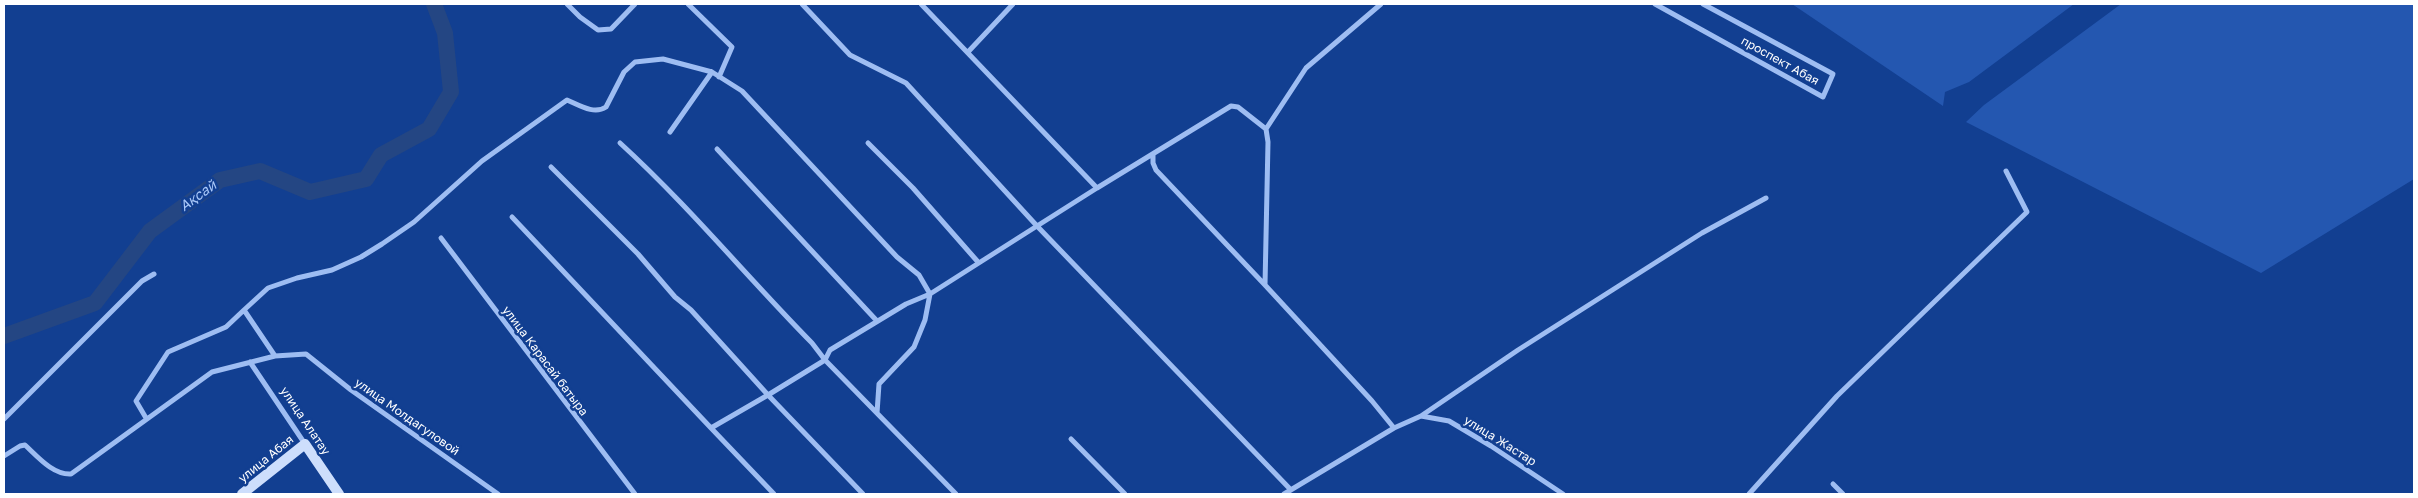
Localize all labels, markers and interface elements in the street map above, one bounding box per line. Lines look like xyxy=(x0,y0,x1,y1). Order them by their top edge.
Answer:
street label: проспект Абая xyxy=(1738,34,1822,88)
water label: Ақсай xyxy=(176,177,220,215)
street label: улица Карасай батыра xyxy=(499,303,591,419)
street label: улица Молдагуловой xyxy=(352,375,462,459)
street label: улица Алатау xyxy=(277,384,333,458)
street label: улица Жастар xyxy=(1461,413,1539,469)
street label: улица Абая xyxy=(235,432,297,486)

